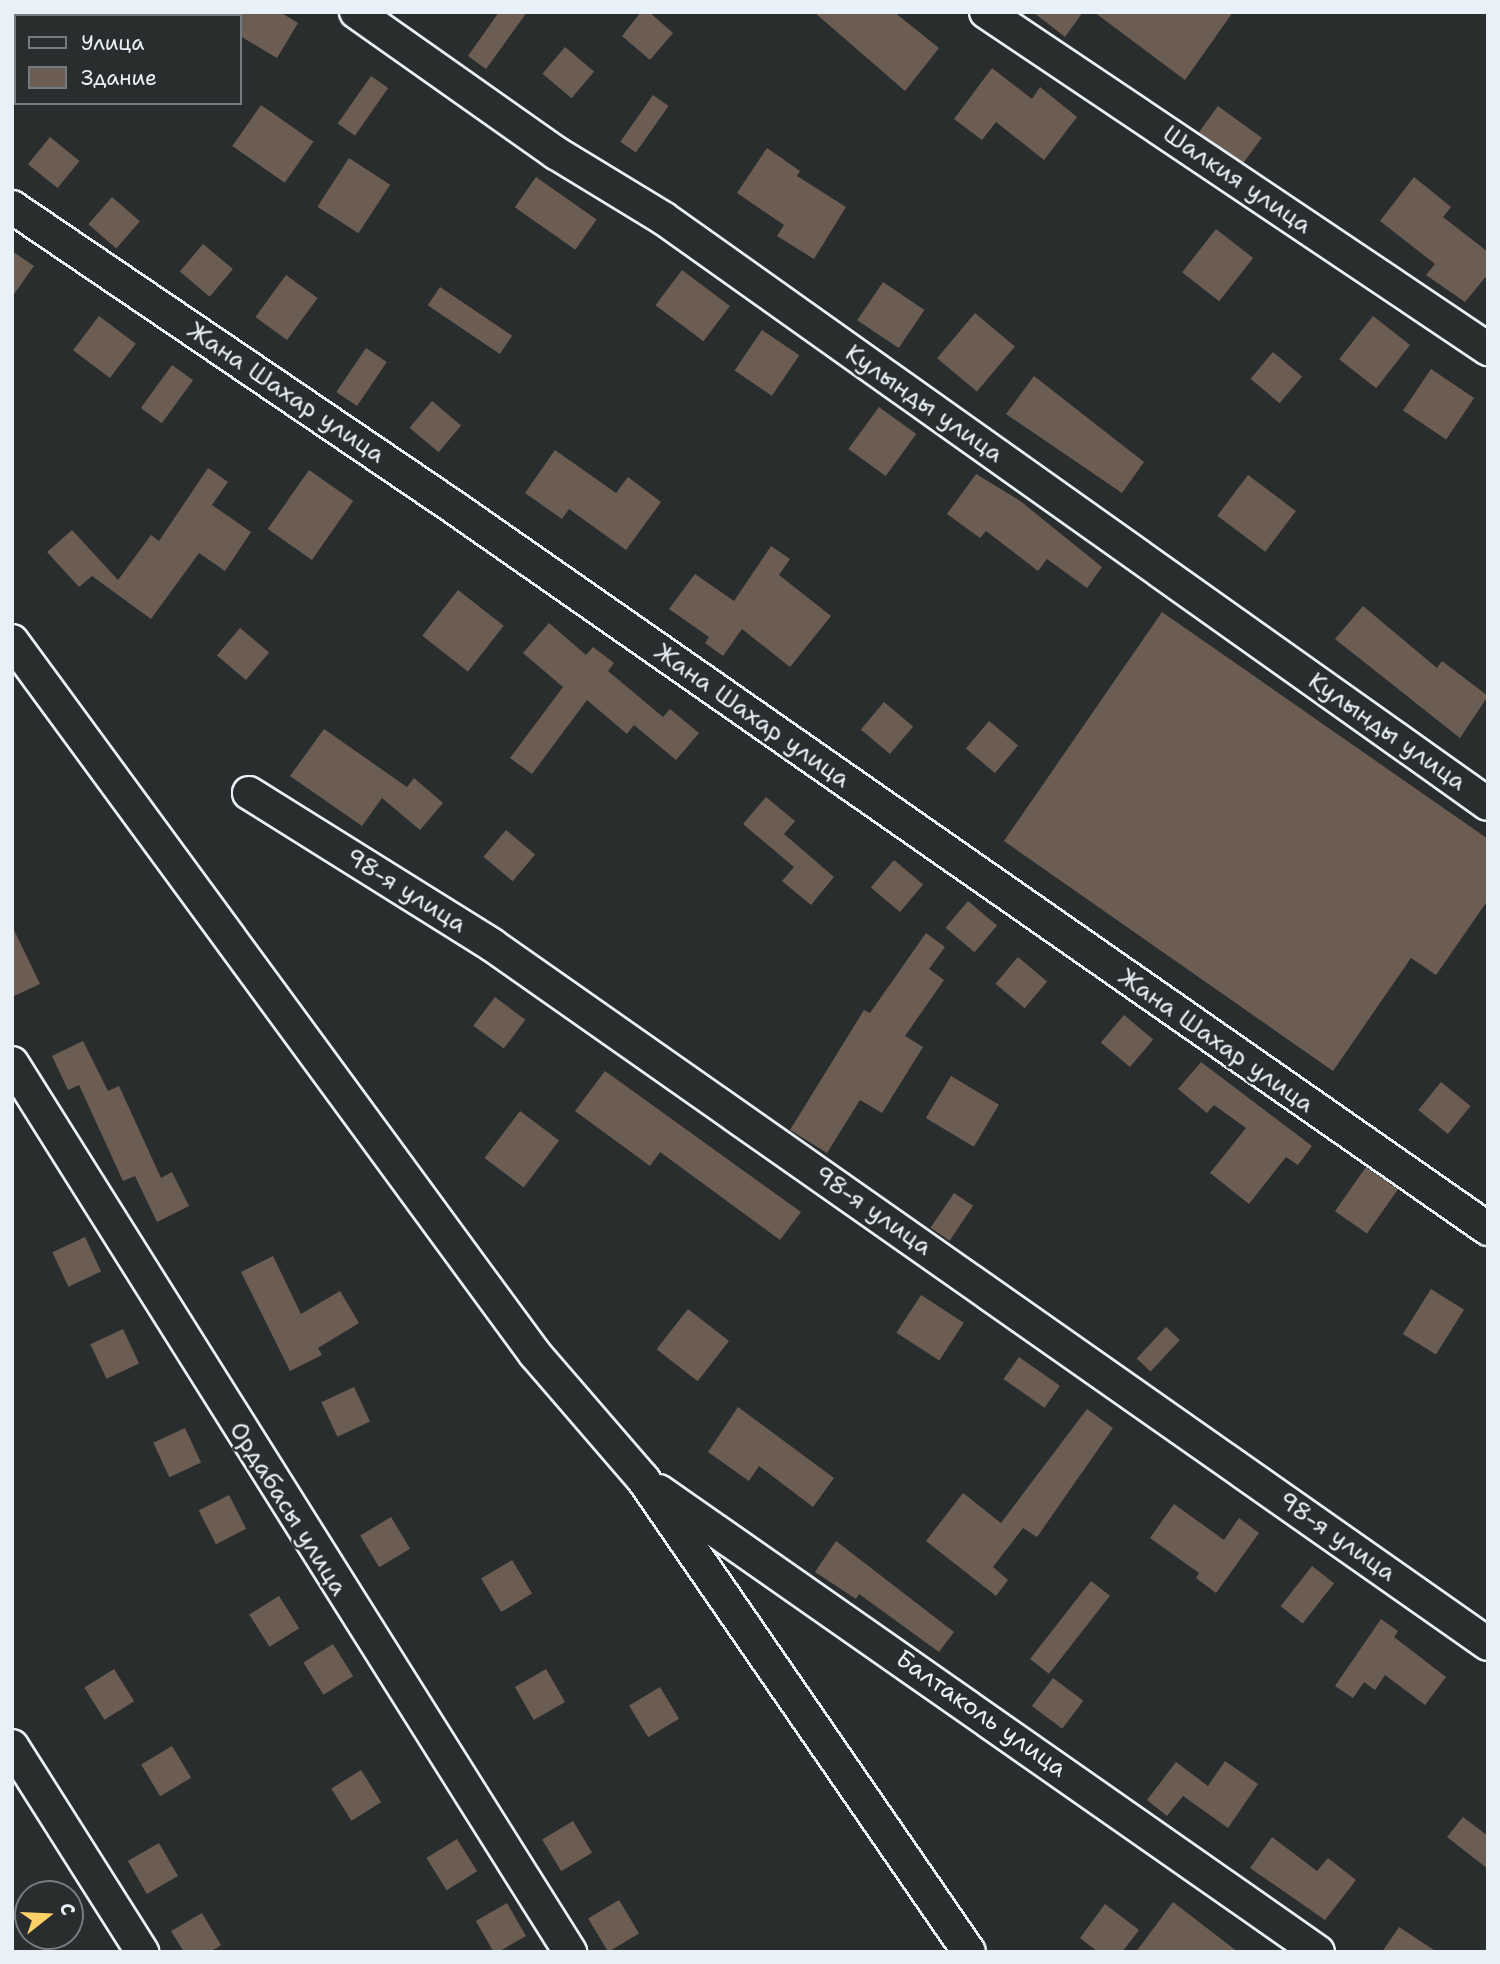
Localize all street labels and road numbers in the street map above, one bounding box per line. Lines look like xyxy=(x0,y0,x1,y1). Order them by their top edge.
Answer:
street label: Шалкия улица xyxy=(1157,120,1317,240)
street label: Жана Шахар улица xyxy=(182,316,390,470)
street label: Кулынды улица xyxy=(840,339,1008,469)
street label: Жана Шахар улица xyxy=(649,638,855,794)
street label: Кулынды улица xyxy=(1303,667,1471,797)
street label: 98-я улица xyxy=(341,843,471,939)
street label: Жана Шахар улица xyxy=(1113,963,1319,1119)
street label: 98-я улица xyxy=(809,1160,937,1262)
street label: Ордабасы улица xyxy=(223,1417,353,1601)
street label: 98-я улица xyxy=(1273,1486,1401,1588)
street label: Балтаколь улица xyxy=(890,1644,1072,1784)

